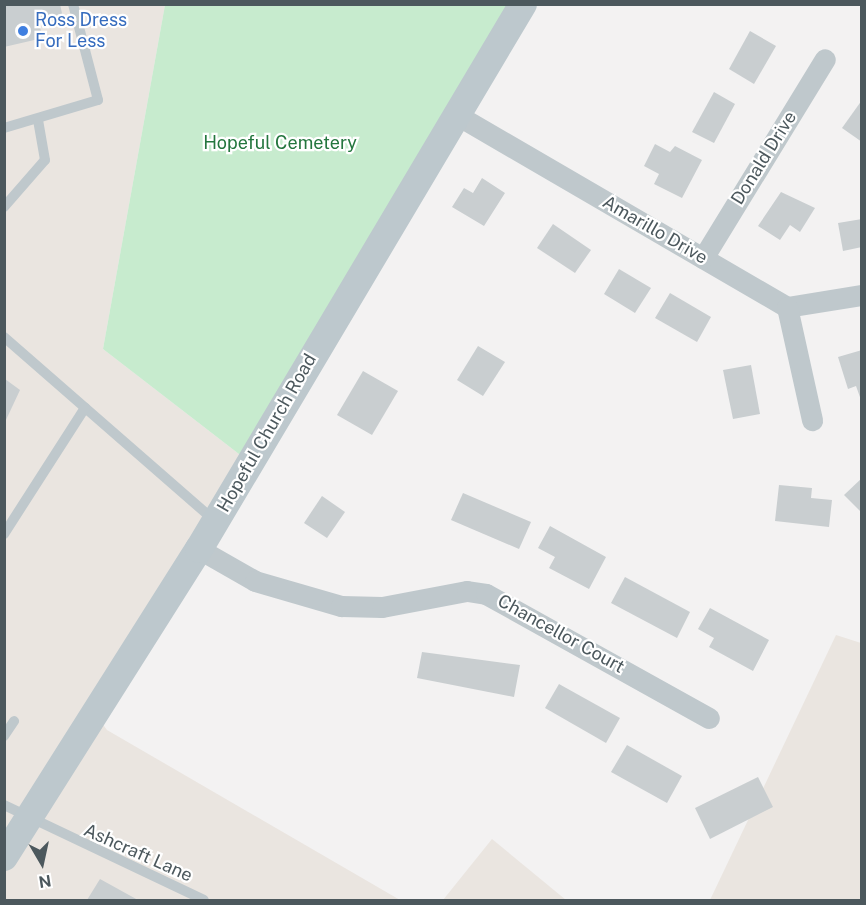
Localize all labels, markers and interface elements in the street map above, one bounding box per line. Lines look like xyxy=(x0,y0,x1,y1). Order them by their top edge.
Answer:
place label: Ross Dress For Less xyxy=(35,10,127,52)
marker: Ross Dress For Less xyxy=(16,24,30,38)
street label: Donald Drive xyxy=(727,107,801,209)
park label: Hopeful Cemetery xyxy=(203,132,357,154)
street label: Amarillo Drive xyxy=(599,191,711,269)
street label: Hopeful Church Road xyxy=(213,350,321,516)
street label: Chancellor Court xyxy=(494,590,628,678)
street label: Ashcraft Lane xyxy=(80,819,196,887)
north arrow xyxy=(12,833,72,893)
text: N xyxy=(37,871,53,892)

